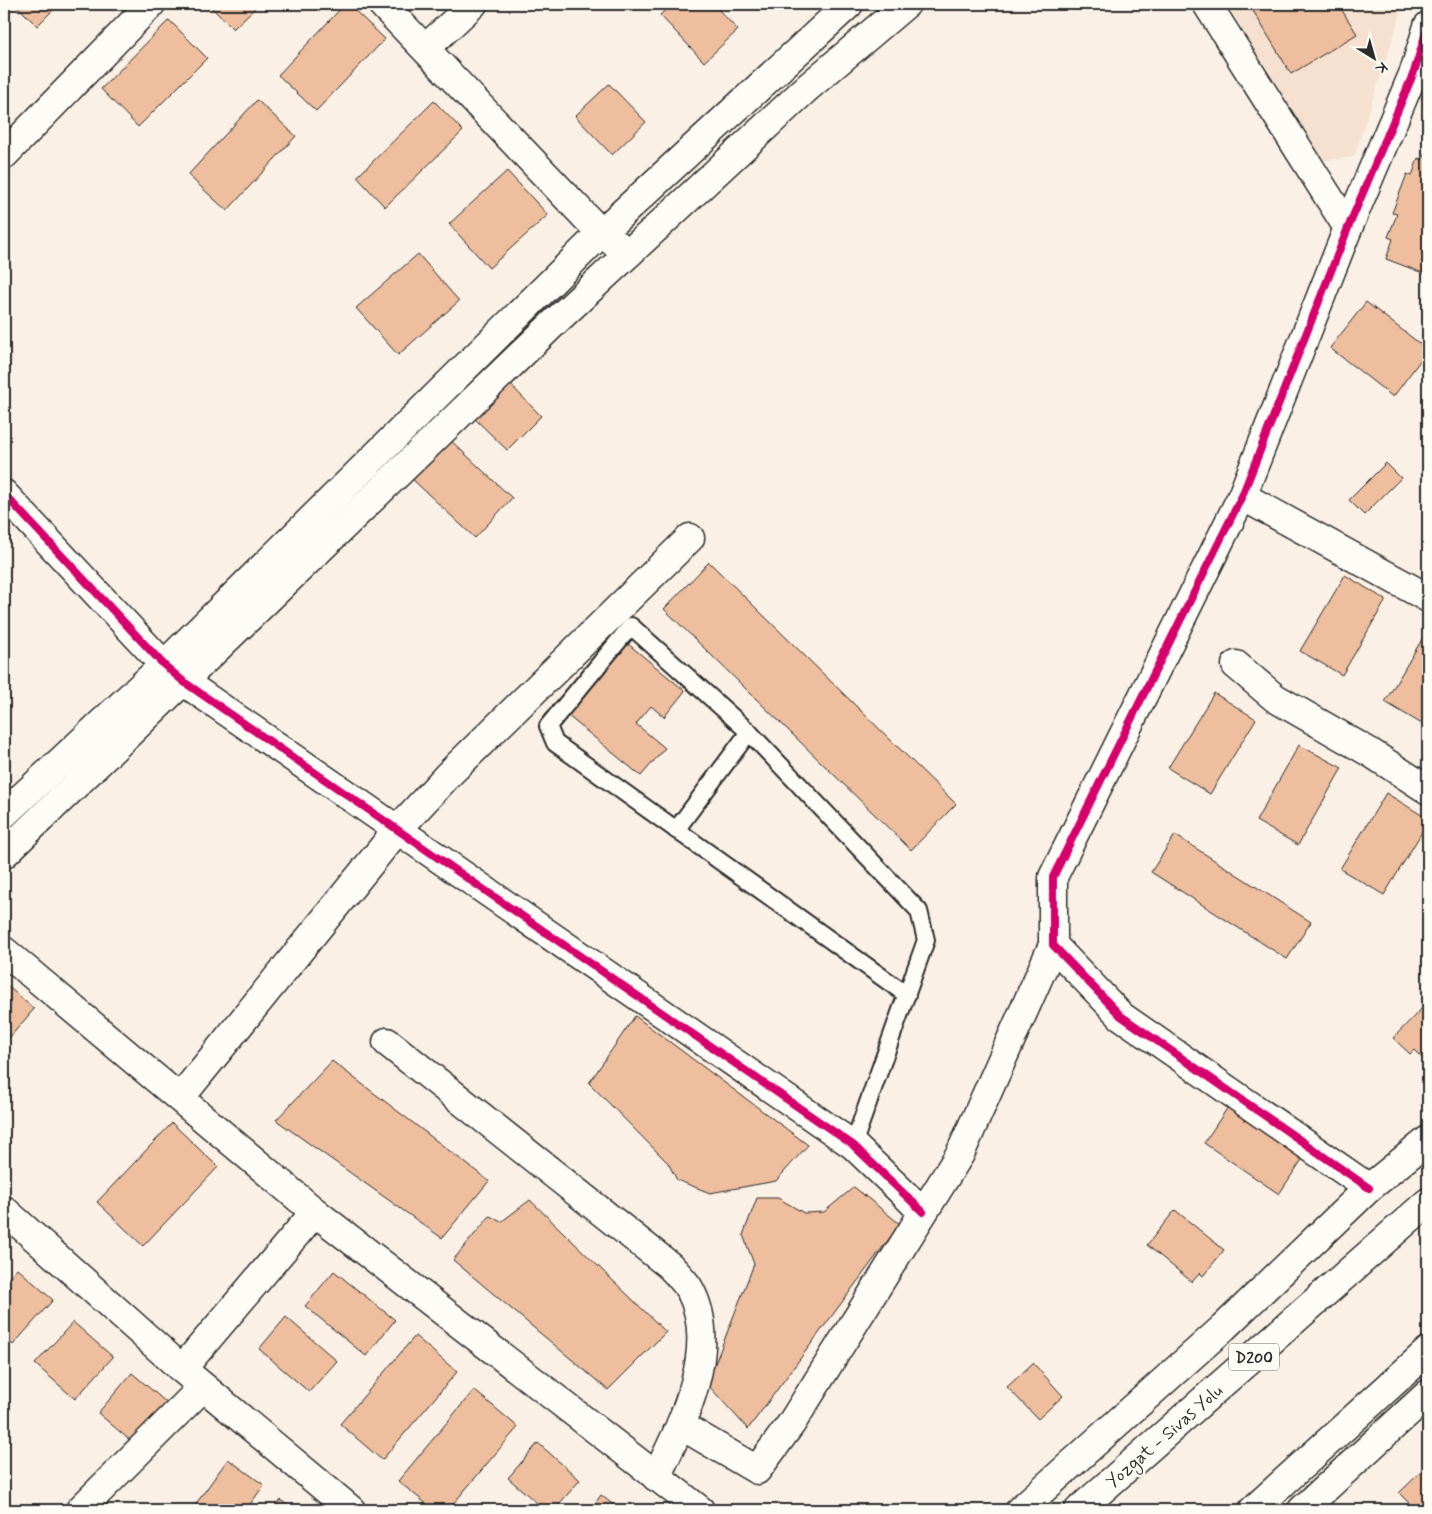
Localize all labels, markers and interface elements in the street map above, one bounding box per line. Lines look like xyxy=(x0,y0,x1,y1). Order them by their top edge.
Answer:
north arrow xyxy=(1350,32,1400,82)
text: K xyxy=(1371,57,1391,78)
road number: D200 xyxy=(1229,1344,1279,1370)
street label: Yozgat - Sivas Yolu xyxy=(1101,1379,1229,1495)

